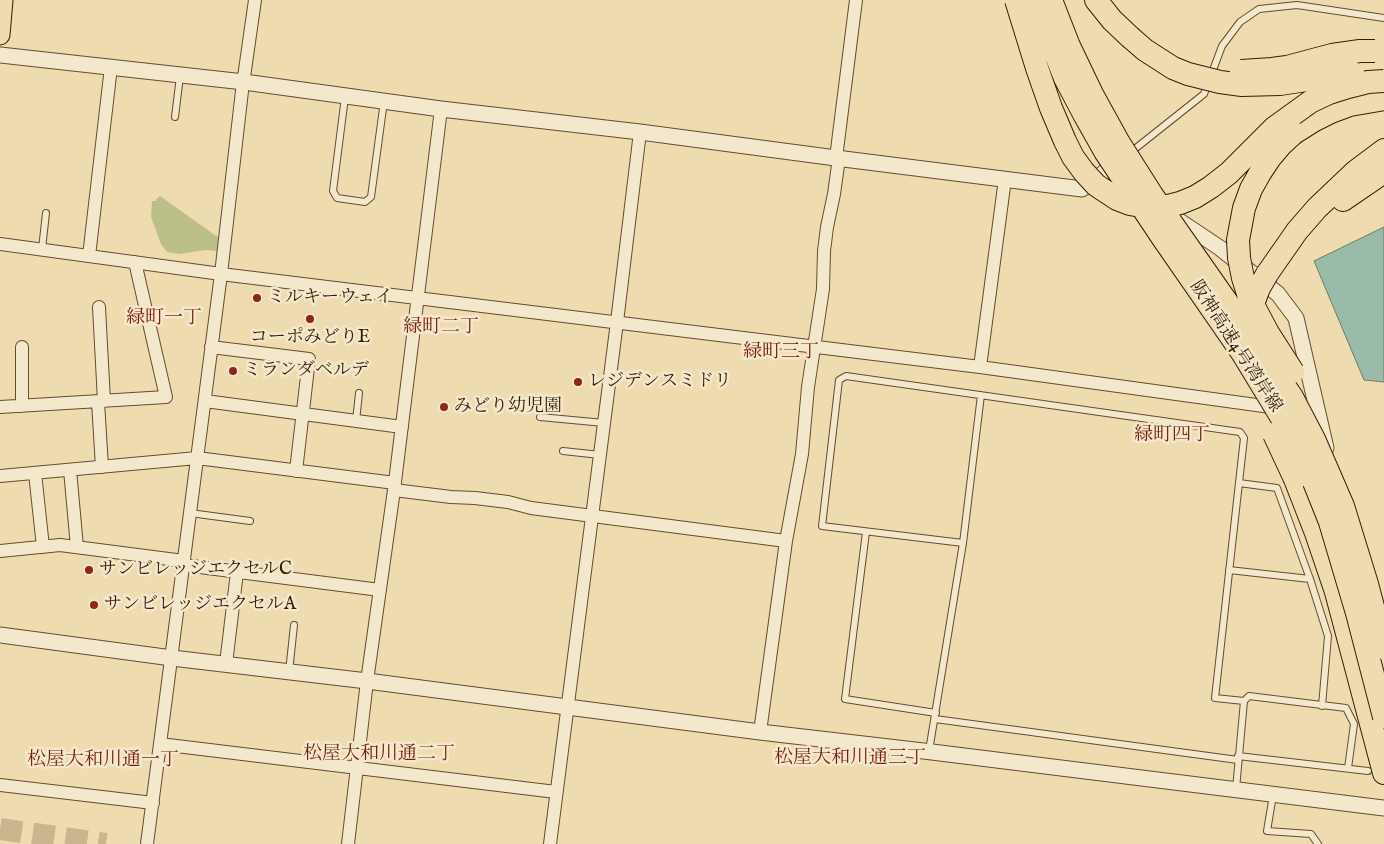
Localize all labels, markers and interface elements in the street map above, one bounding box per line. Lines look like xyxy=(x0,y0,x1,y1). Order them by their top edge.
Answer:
street label: 阪神高速4号湾岸線 xyxy=(1184,277,1286,417)
place label: ミルキーウェイ xyxy=(267,287,393,309)
marker: ミルキーウェイ xyxy=(251,292,263,304)
district label: 緑町一丁 xyxy=(126,308,202,330)
marker: コーポみどりE xyxy=(304,313,316,325)
district label: 緑町二丁 xyxy=(403,317,479,339)
place label: コーポみどりE xyxy=(250,327,370,349)
district label: 緑町三丁 xyxy=(743,342,819,364)
place label: ミランダベルデ xyxy=(243,360,369,382)
marker: ミランダベルデ xyxy=(227,365,239,377)
place label: レジデンスミドリ xyxy=(588,371,732,393)
marker: レジデンスミドリ xyxy=(572,376,584,388)
place label: みどり幼児園 xyxy=(454,396,562,418)
marker: みどり幼児園 xyxy=(438,401,450,413)
district label: 緑町四丁 xyxy=(1134,425,1210,447)
place label: サンビレッジエクセルC xyxy=(99,559,292,581)
marker: サンビレッジエクセルC xyxy=(83,564,95,576)
place label: サンビレッジエクセルA xyxy=(104,594,296,616)
marker: サンビレッジエクセルA xyxy=(88,599,100,611)
district label: 松屋大和川通二丁 xyxy=(303,744,455,766)
district label: 松屋大和川通三丁 xyxy=(774,748,926,770)
district label: 松屋大和川通一丁 xyxy=(27,750,179,772)

